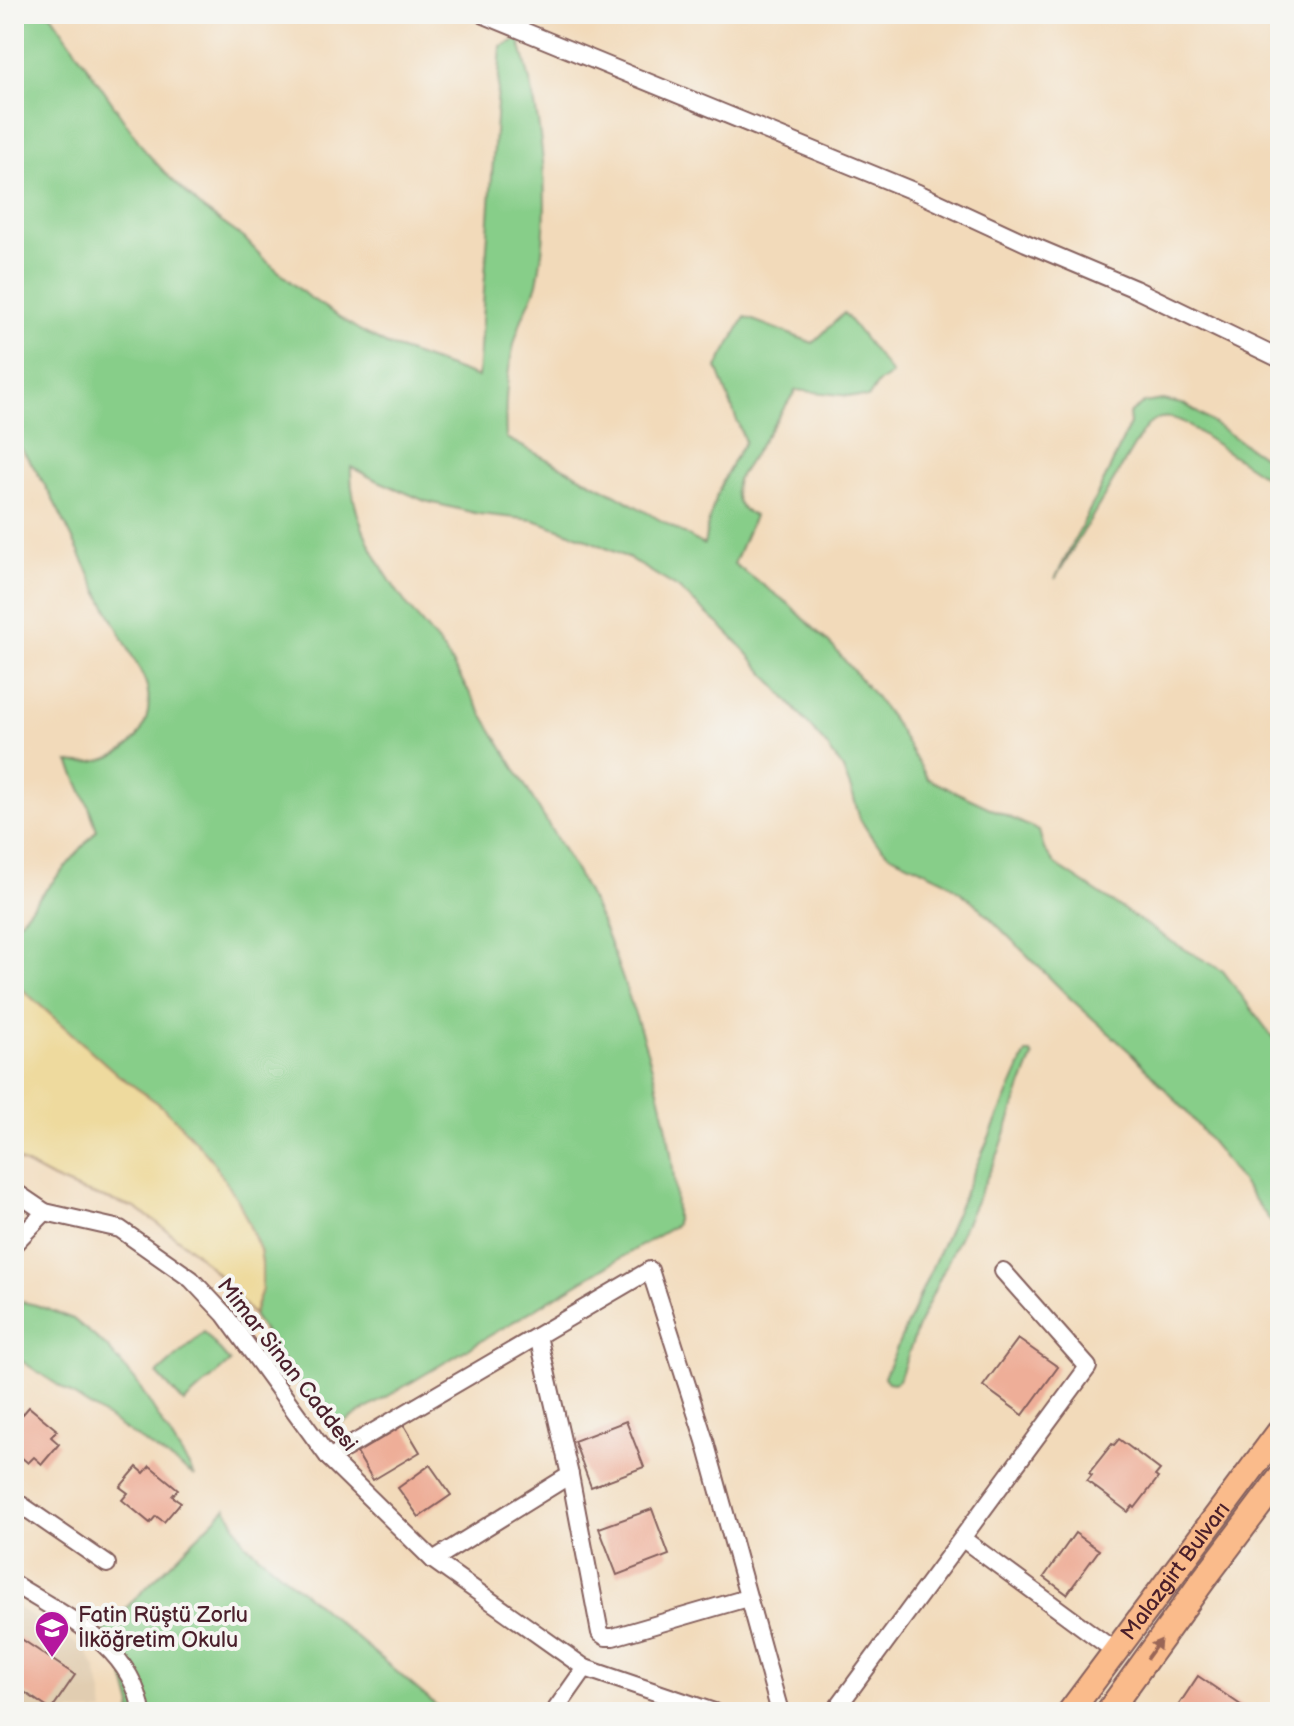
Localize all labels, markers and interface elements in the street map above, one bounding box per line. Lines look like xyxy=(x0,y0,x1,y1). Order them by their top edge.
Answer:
street label: Mimar Sinan Caddesi xyxy=(211,1273,363,1457)
street label: Malazgirt Bulvarı xyxy=(1115,1496,1236,1646)
place label: Fatin Rüştü Zorlu İlköğretim Okulu xyxy=(78,1602,248,1654)
school or university icon: Fatin Rüştü Zorlu İlköğretim Okulu xyxy=(33,1609,71,1659)
one-way arrow xyxy=(1145,1638,1161,1659)

